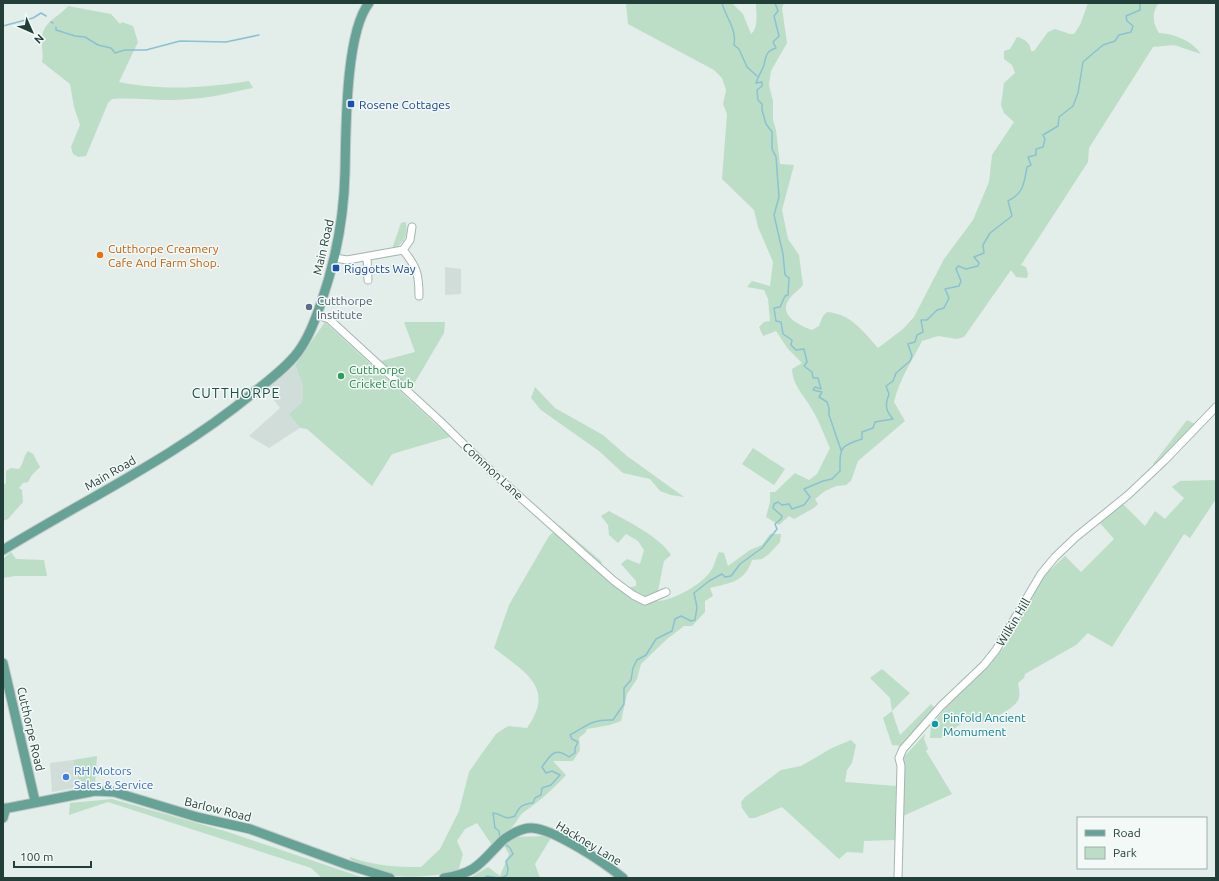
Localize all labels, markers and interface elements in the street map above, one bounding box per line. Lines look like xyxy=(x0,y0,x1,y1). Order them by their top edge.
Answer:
north arrow xyxy=(12,12,52,52)
text: N xyxy=(32,32,46,46)
place label: Rosene Cottages xyxy=(359,98,450,111)
marker: Rosene Cottages xyxy=(346,99,356,109)
street label: Main Road xyxy=(310,218,336,276)
place label: Cutthorpe Creamery Cafe And Farm Shop. xyxy=(108,242,220,269)
marker: Cutthorpe Creamery Cafe And Farm Shop. xyxy=(95,250,105,260)
place label: Riggotts Way xyxy=(344,262,416,275)
marker: Riggotts Way xyxy=(331,263,341,273)
place label: Cutthorpe Institute xyxy=(317,294,373,321)
marker: Cutthorpe Institute xyxy=(304,302,314,312)
place label: Cutthorpe Cricket Club xyxy=(349,363,414,390)
marker: Cutthorpe Cricket Club xyxy=(336,371,346,381)
district label: CUTTHORPE xyxy=(192,385,280,401)
street label: Common Lane xyxy=(460,440,526,502)
street label: Main Road xyxy=(82,453,138,493)
street label: Wilkin Hill xyxy=(994,596,1032,648)
street label: Cutthorpe Road xyxy=(15,686,47,772)
place label: Pinfold Ancient Momument xyxy=(943,711,1026,738)
marker: Pinfold Ancient Momument xyxy=(930,719,940,729)
place label: RH Motors Sales & Service xyxy=(74,764,153,791)
marker: RH Motors Sales & Service xyxy=(61,772,71,782)
street label: Barlow Road xyxy=(183,794,253,824)
legend xyxy=(1077,817,1207,869)
street label: Hackney Lane xyxy=(554,818,624,868)
text: Road xyxy=(1113,826,1141,839)
scale bar xyxy=(14,843,91,869)
text: Park xyxy=(1113,846,1137,859)
text: 100 m xyxy=(20,850,53,863)

